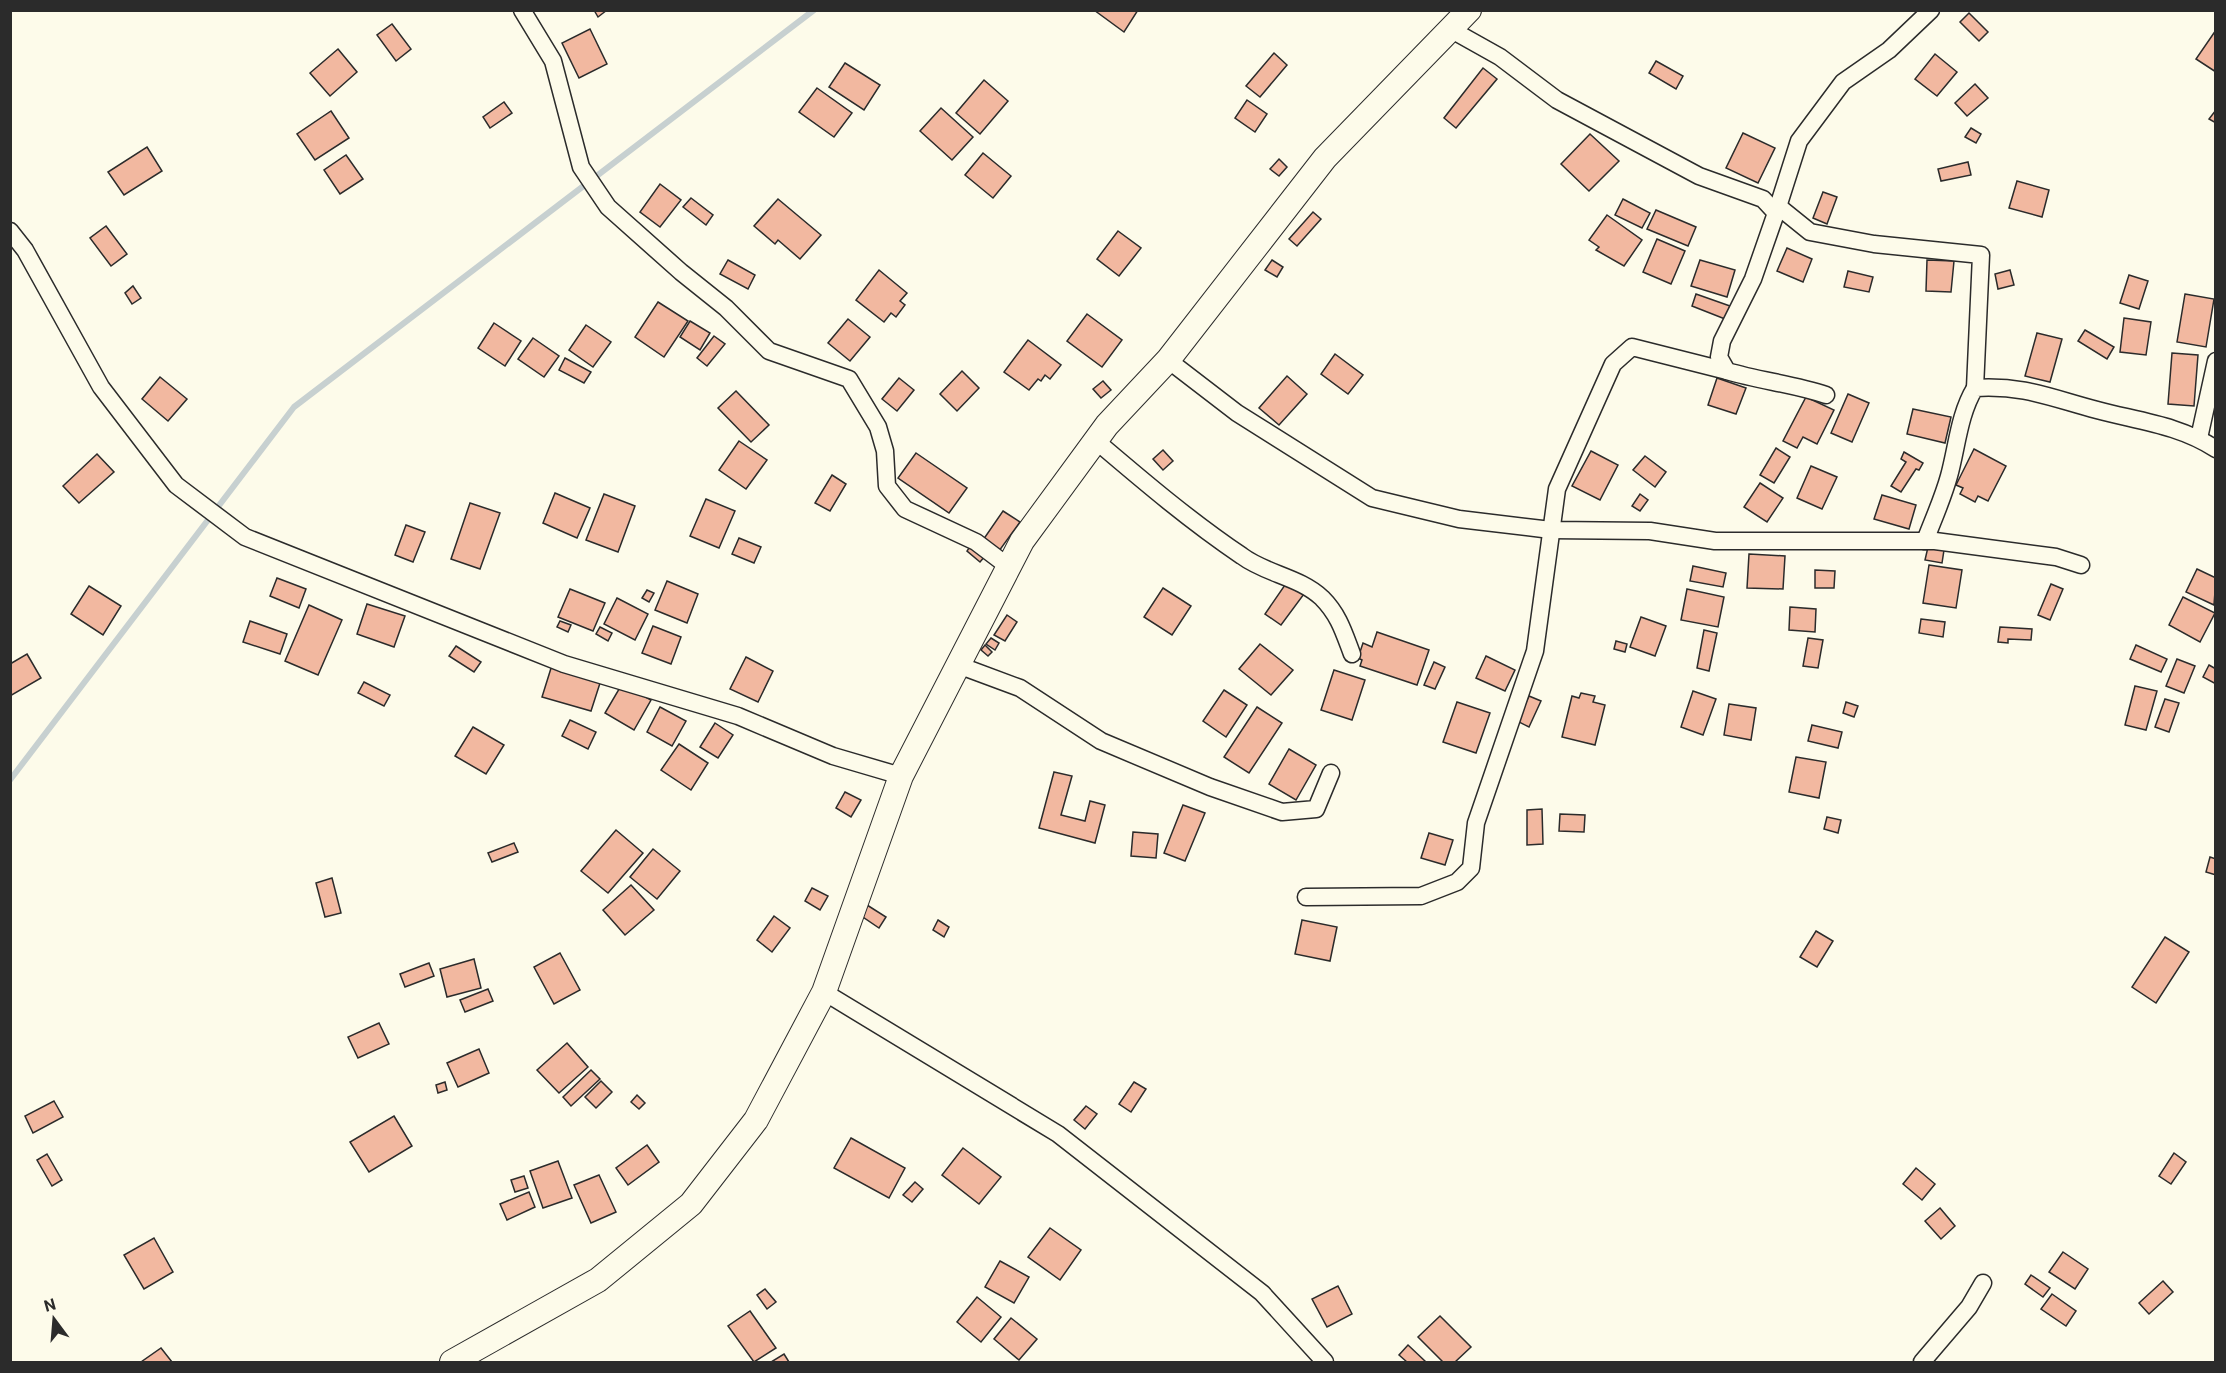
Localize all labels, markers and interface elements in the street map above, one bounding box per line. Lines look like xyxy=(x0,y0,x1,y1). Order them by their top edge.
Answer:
north arrow xyxy=(24,1289,84,1349)
text: N xyxy=(42,1294,58,1316)

